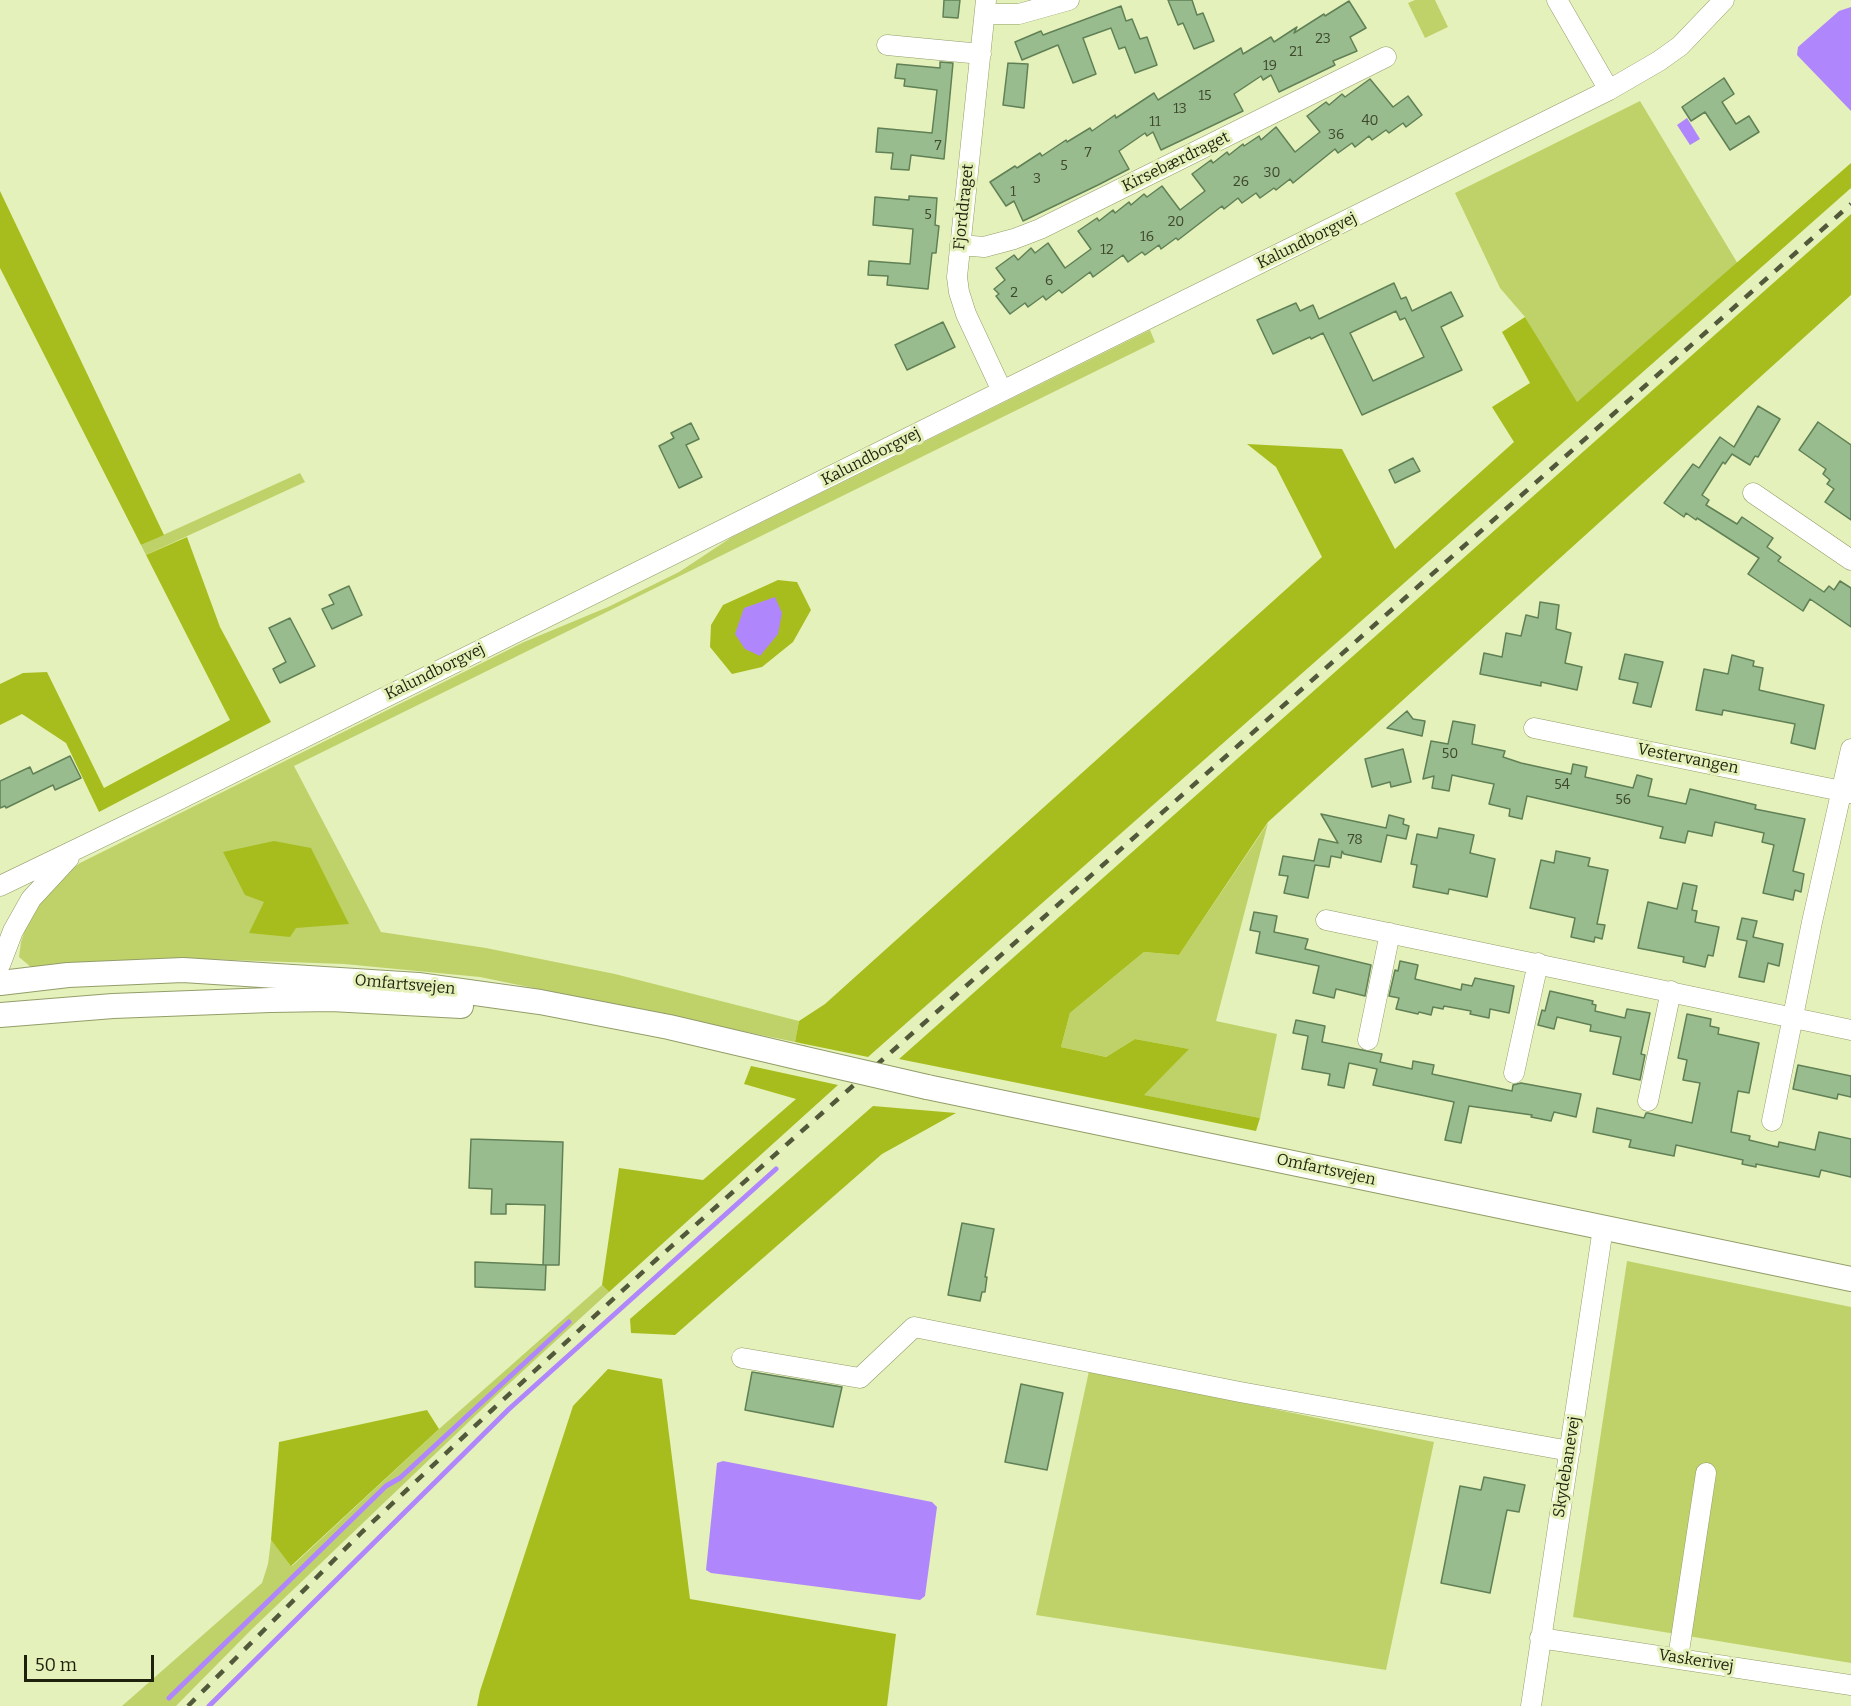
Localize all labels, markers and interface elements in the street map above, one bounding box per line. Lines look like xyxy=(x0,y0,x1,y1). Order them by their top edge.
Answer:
house number: 23 xyxy=(1315,31,1331,47)
house number: 21 xyxy=(1289,44,1303,60)
house number: 19 xyxy=(1263,58,1277,74)
house number: 15 xyxy=(1198,88,1212,104)
house number: 13 xyxy=(1173,101,1187,117)
house number: 40 xyxy=(1361,113,1379,129)
house number: 11 xyxy=(1149,114,1161,130)
house number: 36 xyxy=(1328,127,1344,143)
street label: Kirsebærdraget xyxy=(1119,128,1233,196)
house number: 7 xyxy=(934,138,942,154)
house number: 7 xyxy=(1084,145,1092,161)
house number: 5 xyxy=(1060,158,1068,174)
street label: Fjorddraget xyxy=(950,163,978,251)
house number: 30 xyxy=(1264,165,1280,181)
house number: 3 xyxy=(1033,171,1041,187)
house number: 26 xyxy=(1233,174,1249,190)
house number: 1 xyxy=(1010,184,1016,200)
house number: 5 xyxy=(924,207,932,223)
street label: Kalundborgvej xyxy=(1254,209,1360,273)
house number: 20 xyxy=(1168,214,1184,230)
house number: 16 xyxy=(1140,229,1154,245)
house number: 12 xyxy=(1100,242,1114,258)
house number: 6 xyxy=(1045,273,1053,289)
house number: 2 xyxy=(1010,285,1018,301)
street label: Kalundborgvej xyxy=(818,424,924,490)
street label: Kalundborgvej xyxy=(382,640,488,704)
street label: Vestervangen xyxy=(1636,740,1740,778)
house number: 50 xyxy=(1442,746,1458,762)
house number: 54 xyxy=(1554,777,1570,793)
house number: 56 xyxy=(1615,792,1631,808)
house number: 78 xyxy=(1347,832,1363,848)
street label: Omfartsvejen xyxy=(354,971,456,999)
street label: Omfartsvejen xyxy=(1275,1150,1377,1190)
street label: Skydebanevej xyxy=(1550,1415,1584,1519)
scale bar xyxy=(27,1643,158,1681)
street label: Vaskerivej xyxy=(1657,1646,1735,1676)
text: 50 m xyxy=(35,1654,77,1676)

